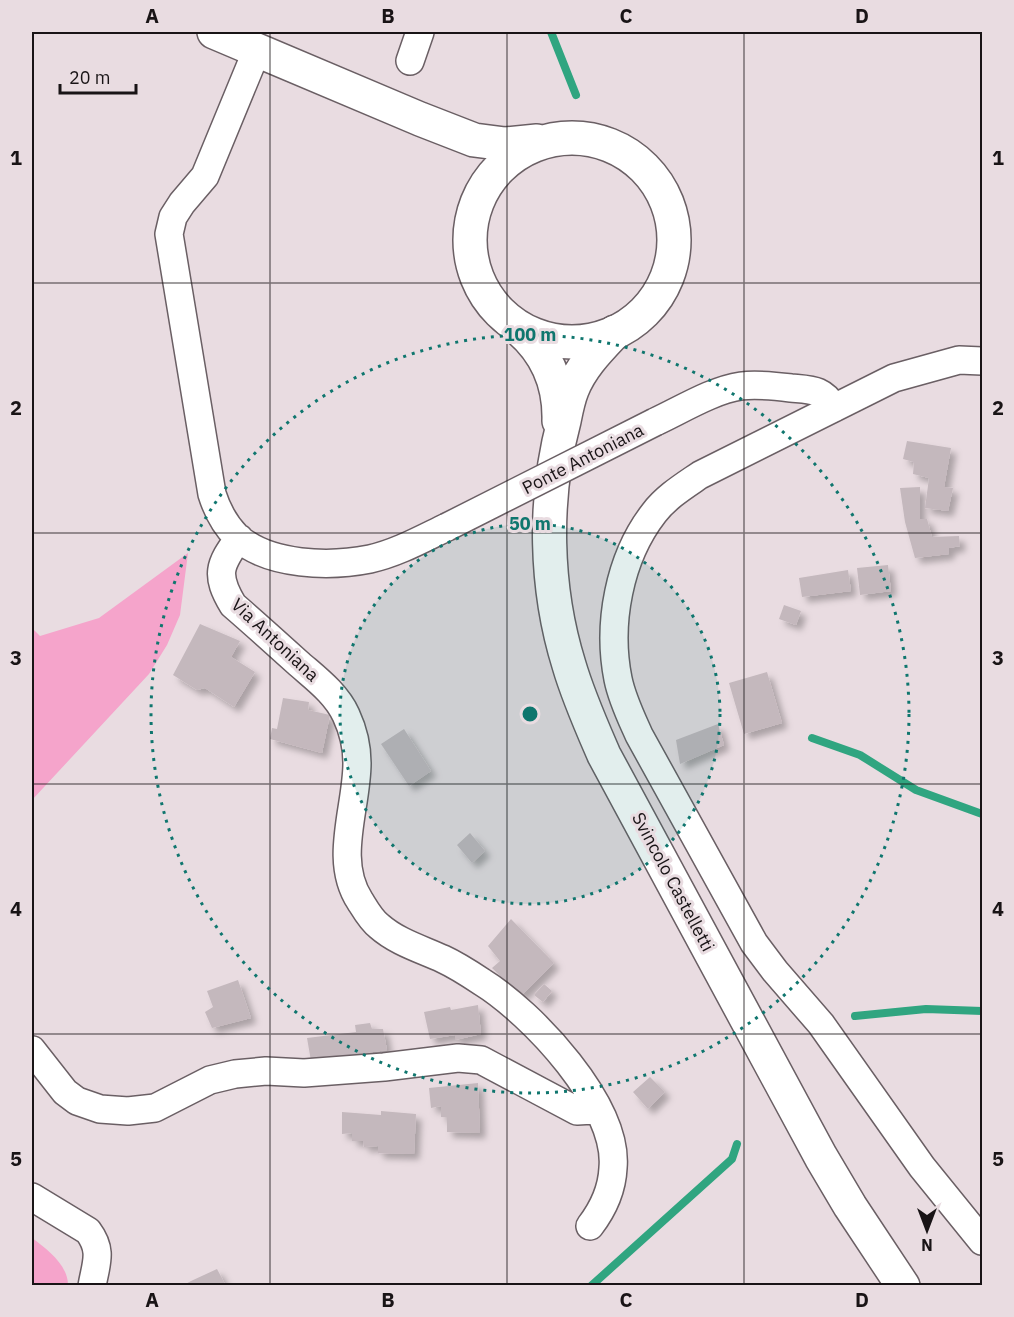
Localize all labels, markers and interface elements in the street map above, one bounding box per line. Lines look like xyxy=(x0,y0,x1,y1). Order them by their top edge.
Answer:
text: A xyxy=(145,2,159,29)
text: B xyxy=(381,2,395,29)
text: C xyxy=(619,2,633,29)
text: D xyxy=(855,2,869,29)
scale bar xyxy=(60,57,136,95)
text: 20 m xyxy=(69,66,111,89)
text: 1 xyxy=(10,144,22,171)
text: 1 xyxy=(992,144,1004,171)
text: 100 m xyxy=(504,323,556,346)
text: 2 xyxy=(10,394,22,421)
text: 2 xyxy=(992,394,1004,421)
street label: Ponte Antoniana xyxy=(518,418,648,499)
text: 50 m xyxy=(509,512,551,535)
street label: Via Antoniana xyxy=(227,593,324,686)
text: 3 xyxy=(10,644,22,671)
text: 3 xyxy=(992,644,1004,671)
centre of rings xyxy=(520,704,540,724)
street label: Svincolo Castelletti xyxy=(627,808,720,955)
text: 4 xyxy=(10,895,22,922)
text: 4 xyxy=(992,895,1004,922)
text: 5 xyxy=(10,1145,22,1172)
text: 5 xyxy=(992,1145,1004,1172)
north arrow xyxy=(897,1200,957,1260)
text: N xyxy=(921,1235,933,1255)
text: A xyxy=(145,1286,159,1313)
text: B xyxy=(381,1286,395,1313)
text: C xyxy=(619,1286,633,1313)
text: D xyxy=(855,1286,869,1313)

